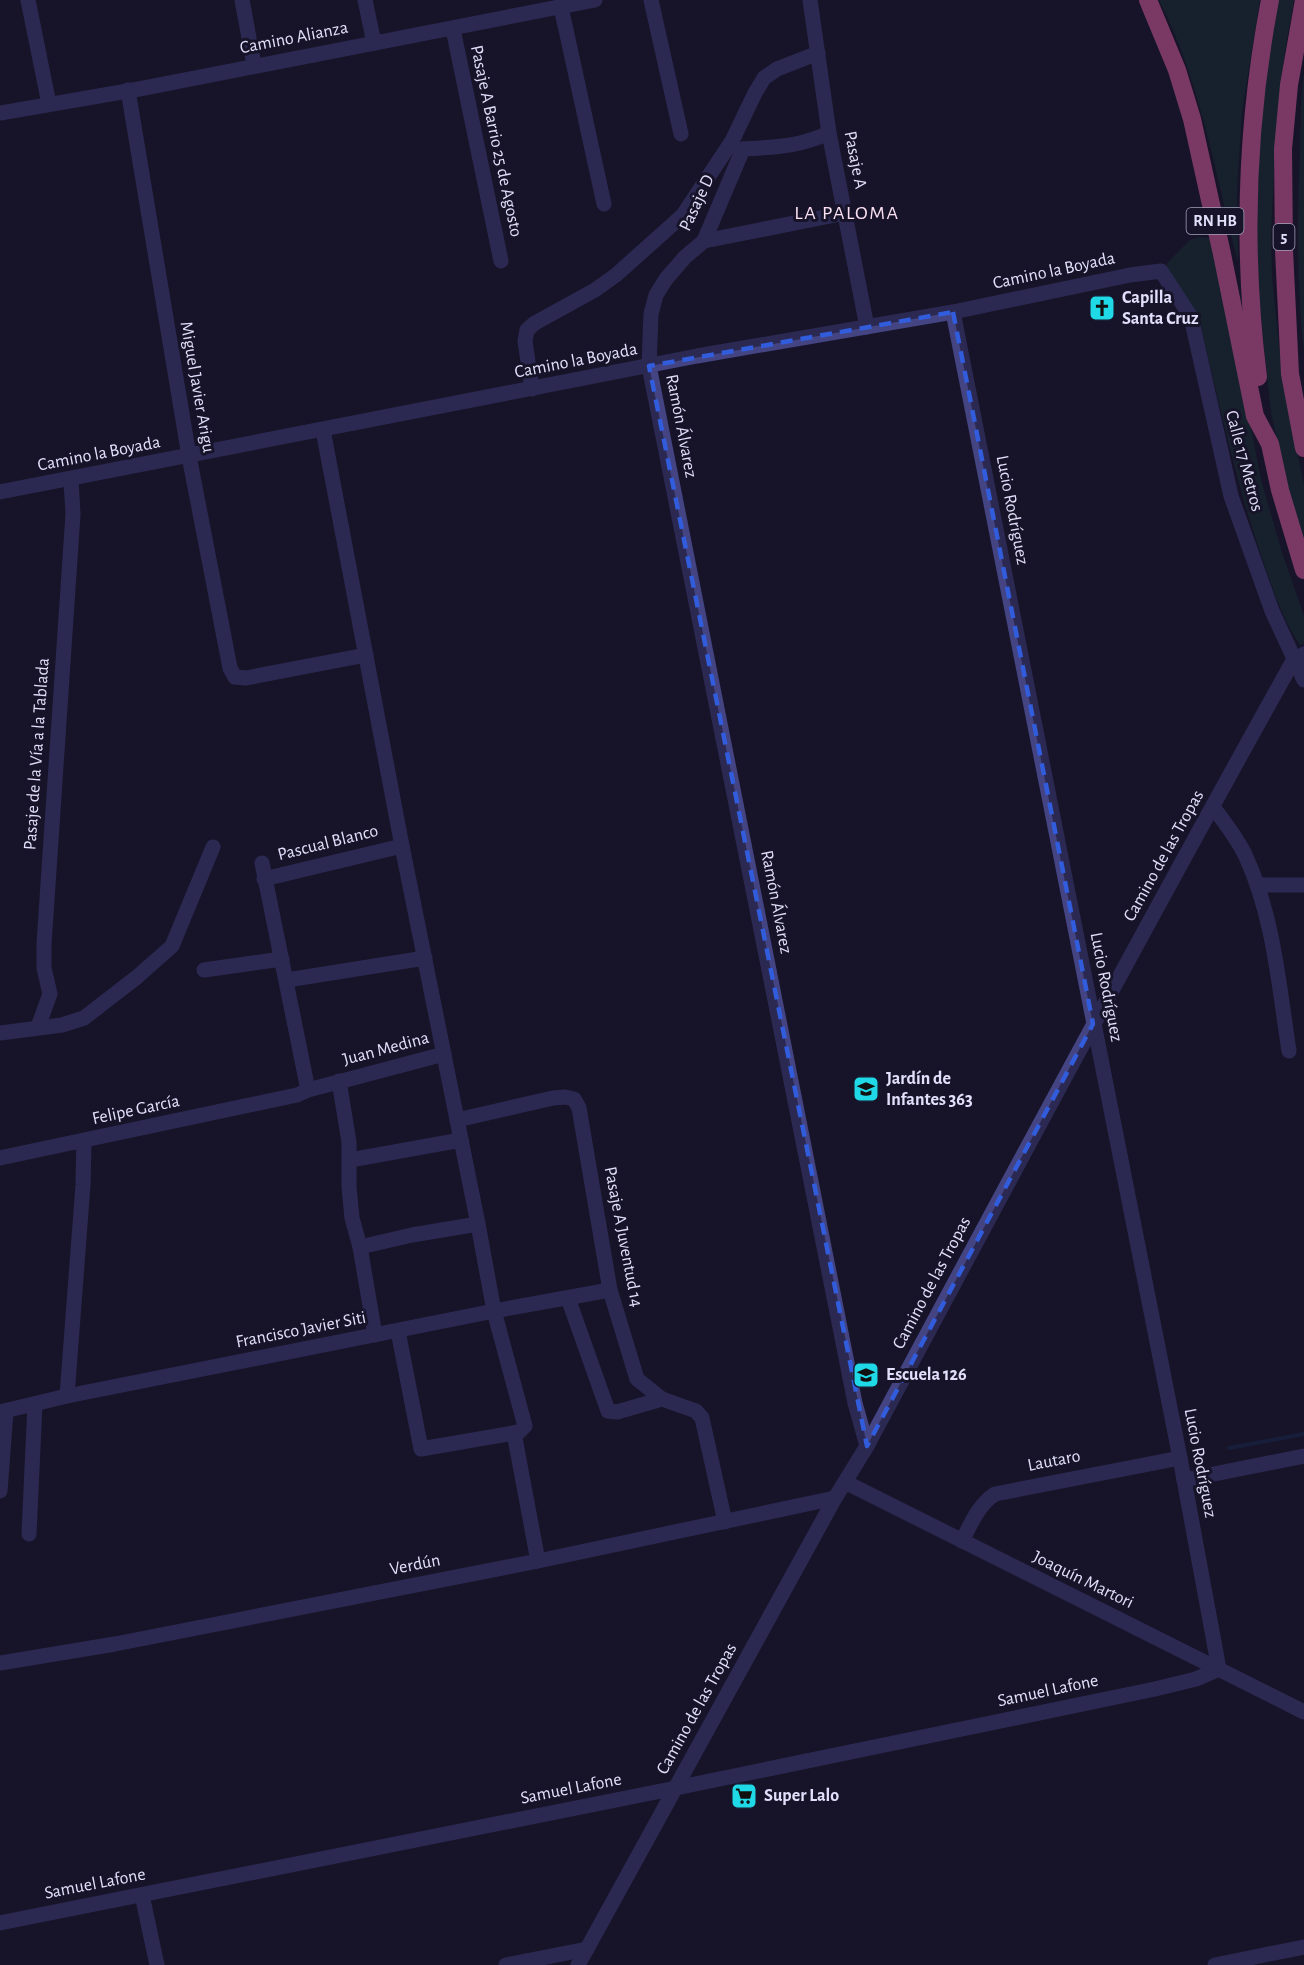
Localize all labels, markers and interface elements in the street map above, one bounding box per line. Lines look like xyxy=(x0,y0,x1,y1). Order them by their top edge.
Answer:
street label: Camino Alianza xyxy=(238,19,350,57)
street label: Pasaje A Barrio 25 de Agosto xyxy=(467,44,525,239)
street label: Pasaje A xyxy=(841,130,870,191)
street label: Pasaje D xyxy=(676,172,718,234)
district label: LA PALOMA xyxy=(794,203,900,223)
road number: RN HB xyxy=(1186,208,1244,234)
road number: 5 xyxy=(1274,224,1294,250)
street label: Camino la Boyada xyxy=(991,249,1117,293)
place label: Capilla Santa Cruz xyxy=(1122,289,1199,328)
church icon: Capilla Santa Cruz xyxy=(1087,293,1117,323)
street label: Miguel Javier Arigu xyxy=(177,320,217,454)
street label: Camino la Boyada xyxy=(513,340,639,382)
street label: Ramón Álvarez xyxy=(662,372,703,479)
street label: Calle 17 Metros xyxy=(1222,409,1266,513)
street label: Camino la Boyada xyxy=(36,433,162,475)
street label: Lucio Rodríguez xyxy=(993,454,1031,566)
street label: Pasaje de la Vía a la Tablada xyxy=(21,657,53,851)
street label: Camino de las Tropas xyxy=(1121,787,1207,925)
street label: Pascual Blanco xyxy=(276,822,380,864)
street label: Ramón Álvarez xyxy=(757,848,798,955)
street label: Lucio Rodríguez xyxy=(1087,931,1125,1043)
street label: Juan Medina xyxy=(341,1029,431,1069)
place label: Jardín de Infantes 363 xyxy=(886,1070,973,1109)
school or university icon: Jardín de Infantes 363 xyxy=(851,1074,881,1104)
street label: Felipe García xyxy=(91,1092,181,1128)
street label: Pasaje A Juventud 14 xyxy=(601,1165,646,1309)
street label: Camino de las Tropas xyxy=(890,1214,974,1352)
street label: Francisco Javier Siti xyxy=(234,1309,368,1351)
school or university icon: Escuela 126 xyxy=(851,1360,881,1390)
place label: Escuela 126 xyxy=(886,1366,967,1384)
street label: Lucio Rodríguez xyxy=(1181,1407,1219,1519)
street label: Lautaro xyxy=(1026,1447,1082,1475)
street label: Joaquín Martori xyxy=(1030,1548,1136,1612)
street label: Verdún xyxy=(388,1551,442,1579)
street label: Camino de las Tropas xyxy=(654,1640,740,1778)
street label: Samuel Lafone xyxy=(996,1672,1100,1710)
street label: Samuel Lafone xyxy=(519,1770,623,1808)
supermarket icon: Super Lalo xyxy=(729,1781,759,1811)
place label: Super Lalo xyxy=(764,1787,839,1805)
street label: Samuel Lafone xyxy=(43,1865,147,1903)

